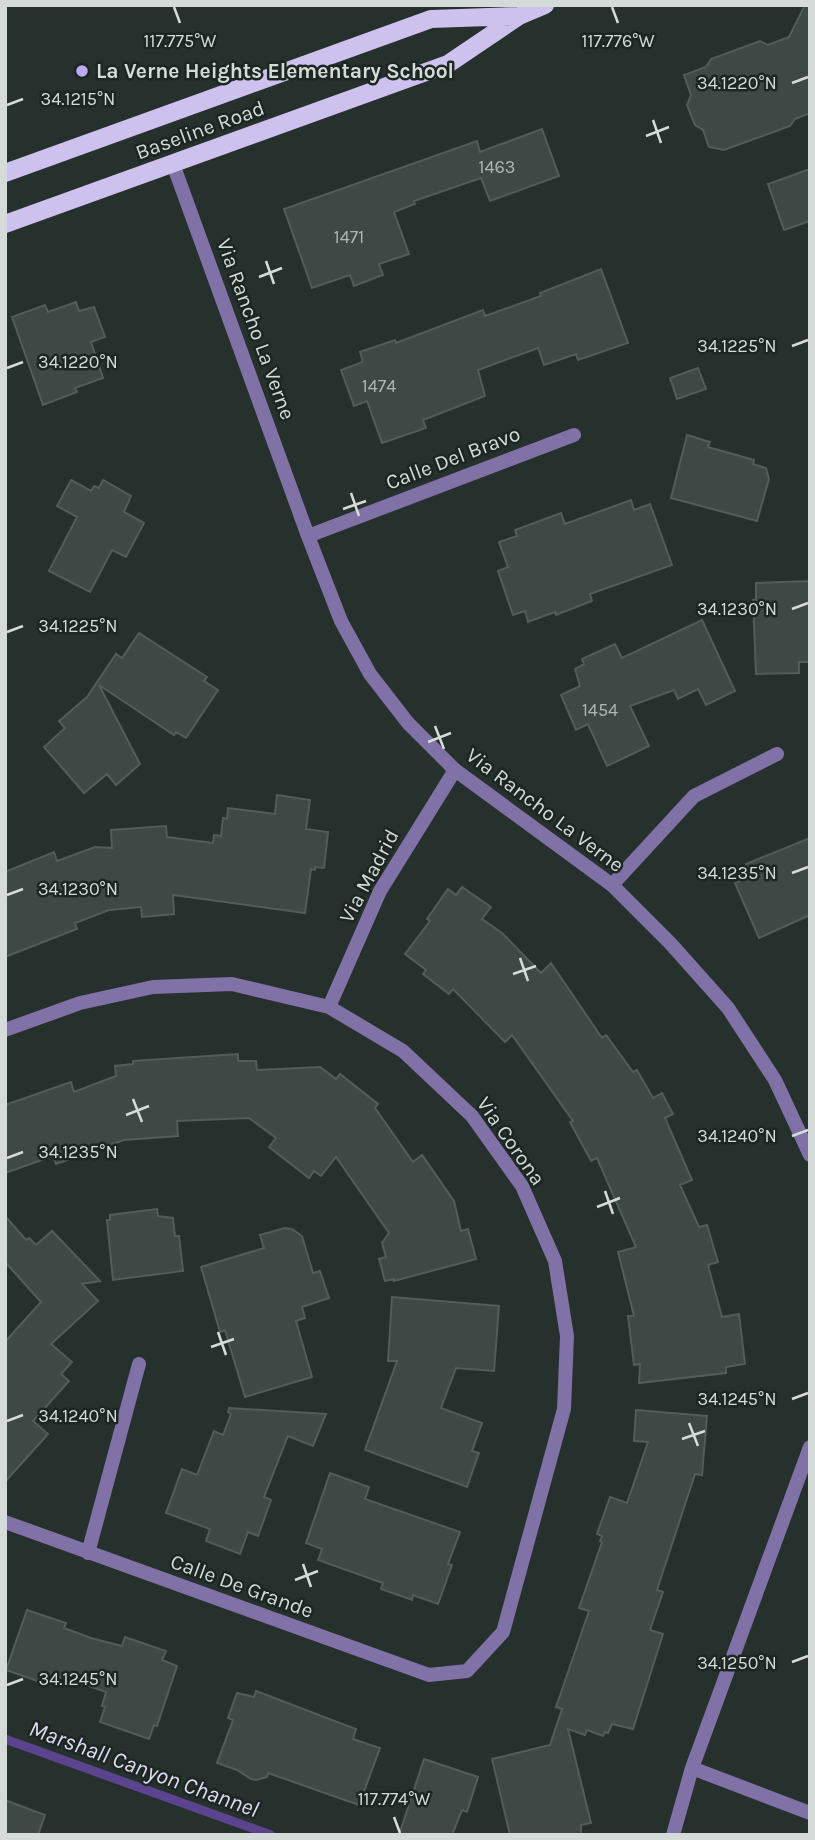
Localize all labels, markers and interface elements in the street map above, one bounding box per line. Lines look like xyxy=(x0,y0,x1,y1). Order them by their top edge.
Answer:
text: 117.775°W xyxy=(144,30,216,52)
text: 117.776°W xyxy=(582,30,655,52)
place label: La Verne Heights Elementary School xyxy=(96,59,454,83)
marker: La Verne Heights Elementary School xyxy=(74,63,90,79)
text: 34.1220°N xyxy=(697,72,777,94)
text: 34.1215°N xyxy=(41,88,115,110)
street label: Baseline Road xyxy=(132,96,268,164)
house number: 1463 xyxy=(479,156,515,178)
house number: 1471 xyxy=(334,226,364,248)
street label: Via Rancho La Verne xyxy=(212,235,300,423)
text: 34.1225°N xyxy=(697,335,777,357)
text: 34.1220°N xyxy=(38,351,118,373)
house number: 1474 xyxy=(362,375,396,397)
street label: Calle Del Bravo xyxy=(383,421,523,495)
text: 34.1230°N xyxy=(697,598,777,620)
text: 34.1225°N xyxy=(38,615,118,637)
house number: 1454 xyxy=(582,699,618,721)
street label: Via Rancho La Verne xyxy=(461,743,629,877)
street label: Via Madrid xyxy=(334,825,404,927)
text: 34.1235°N xyxy=(697,862,777,884)
text: 34.1230°N xyxy=(38,878,118,900)
street label: Via Corona xyxy=(472,1092,550,1190)
text: 34.1240°N xyxy=(697,1125,777,1147)
text: 34.1235°N xyxy=(38,1141,118,1163)
text: 34.1245°N xyxy=(698,1388,776,1410)
text: 34.1240°N xyxy=(38,1405,118,1427)
street label: Calle De Grande xyxy=(167,1549,317,1623)
text: 34.1250°N xyxy=(697,1652,777,1674)
text: 34.1245°N xyxy=(39,1668,117,1690)
water label: Marshall Canyon Channel xyxy=(26,1715,263,1823)
text: 117.774°W xyxy=(358,1788,430,1810)

